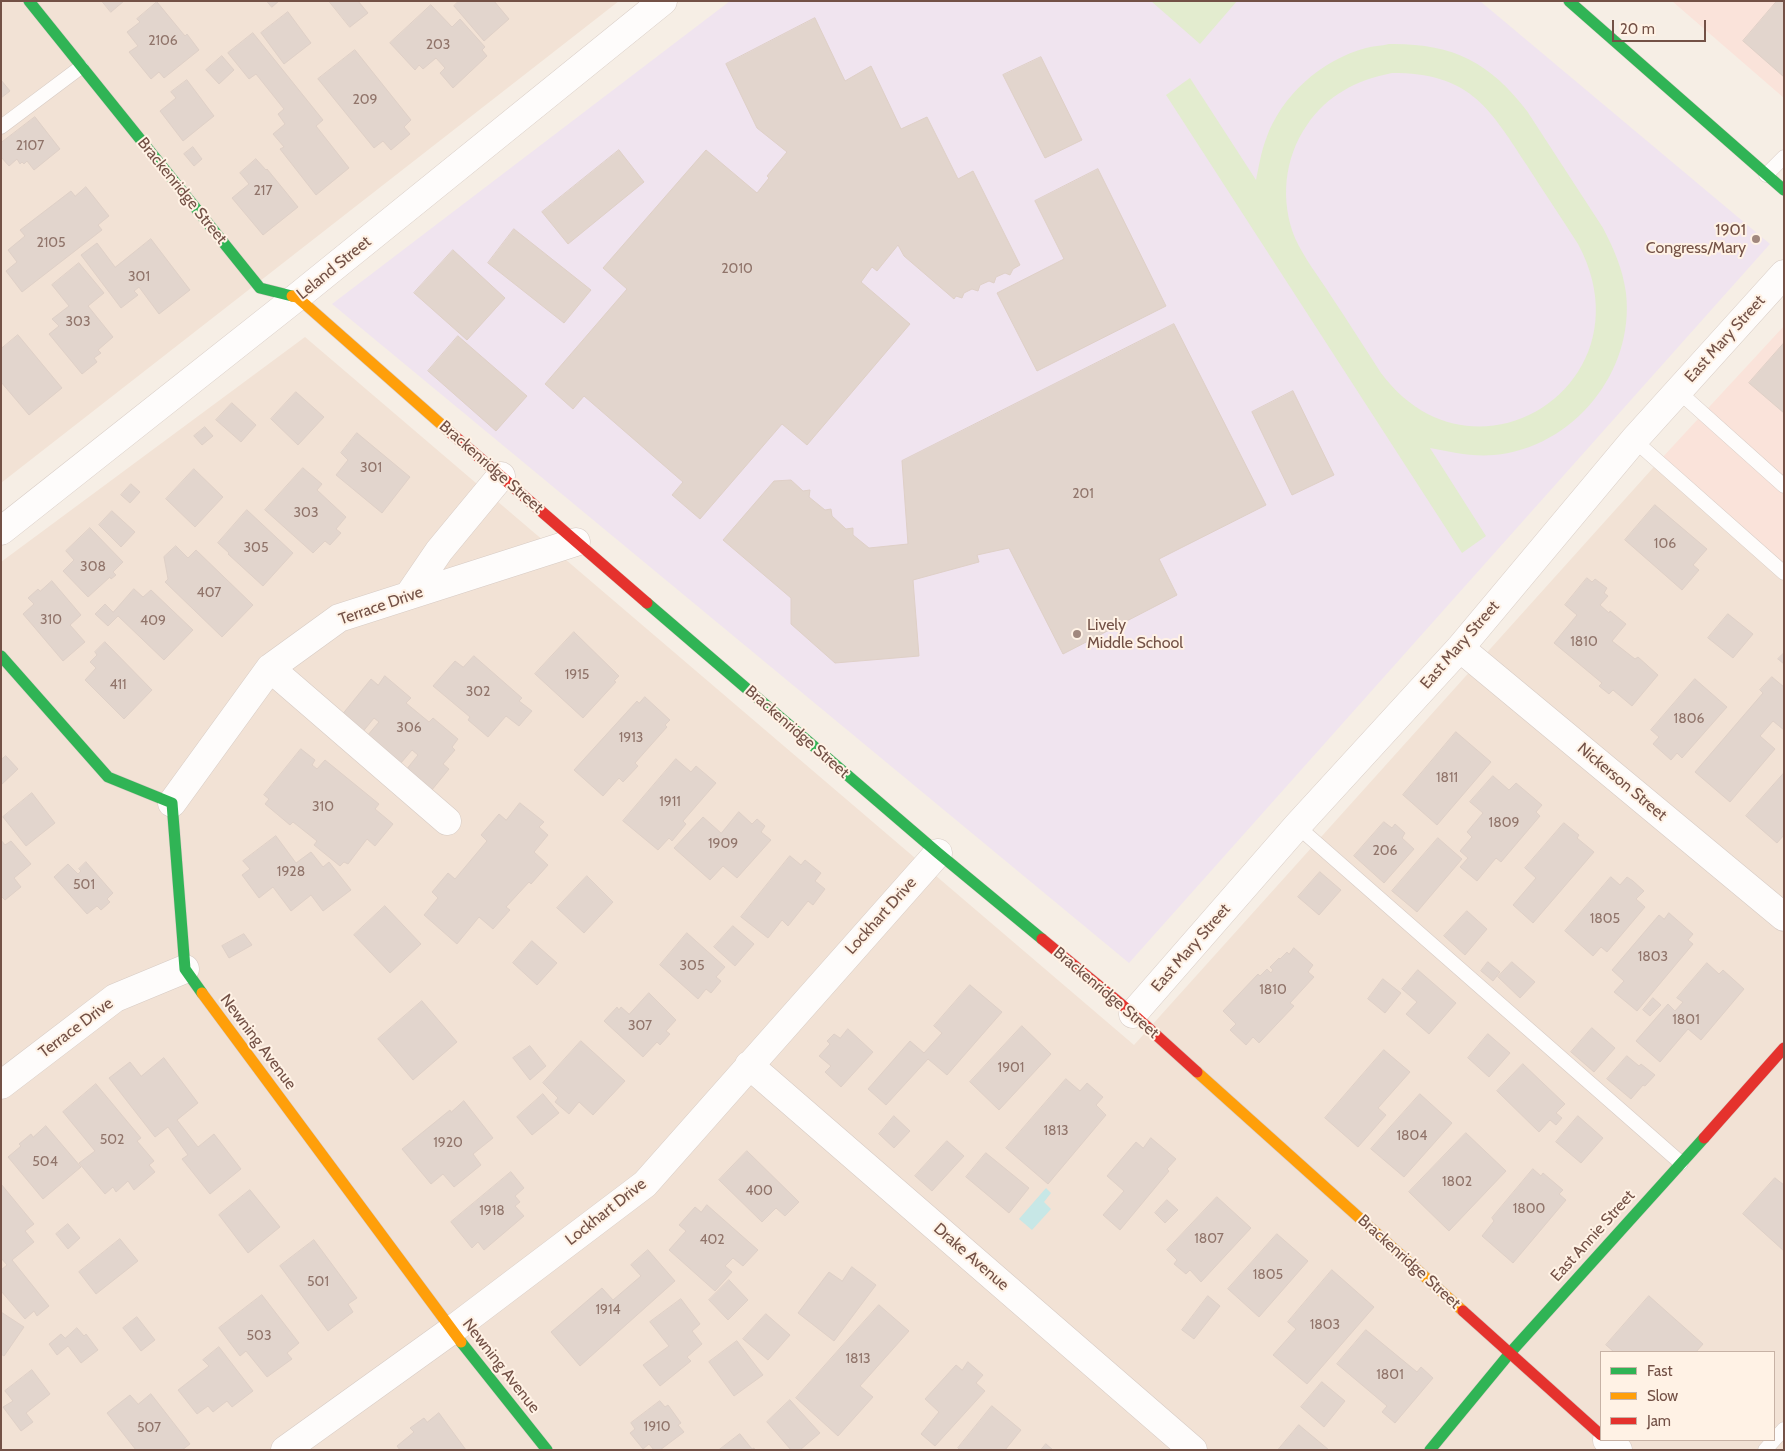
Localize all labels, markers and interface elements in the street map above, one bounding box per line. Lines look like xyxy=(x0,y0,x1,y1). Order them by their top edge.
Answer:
scale bar xyxy=(1615,10,1709,42)
text: 20 m xyxy=(1620,20,1655,38)
house number: 2106 xyxy=(148,33,178,49)
house number: 203 xyxy=(426,37,450,53)
house number: 209 xyxy=(352,92,378,108)
street label: Brackenridge Street xyxy=(133,134,231,248)
house number: 2107 xyxy=(16,138,44,154)
house number: 217 xyxy=(254,183,272,199)
place label: 1901 Congress/Mary xyxy=(1646,220,1746,258)
street label: Leland Street xyxy=(293,232,375,304)
marker: 1901 Congress/Mary xyxy=(1750,233,1762,245)
house number: 2105 xyxy=(36,235,66,251)
house number: 2010 xyxy=(721,261,753,277)
house number: 301 xyxy=(128,269,150,285)
street label: East Mary Street xyxy=(1681,291,1769,387)
house number: 303 xyxy=(66,314,90,330)
street label: Brackenridge Street xyxy=(435,417,547,517)
house number: 301 xyxy=(360,460,382,476)
house number: 201 xyxy=(1072,486,1094,502)
house number: 303 xyxy=(294,505,318,521)
house number: 106 xyxy=(1654,536,1676,552)
house number: 305 xyxy=(244,540,268,556)
house number: 308 xyxy=(80,559,106,575)
street label: Terrace Drive xyxy=(336,583,426,629)
house number: 407 xyxy=(197,585,221,601)
street label: East Mary Street xyxy=(1416,597,1504,693)
house number: 310 xyxy=(40,612,62,628)
house number: 409 xyxy=(140,613,166,629)
place label: Lively Middle School xyxy=(1087,615,1183,653)
marker: Lively Middle School xyxy=(1071,628,1083,640)
house number: 1810 xyxy=(1570,634,1598,650)
house number: 1915 xyxy=(565,667,589,683)
house number: 411 xyxy=(109,677,127,693)
street label: Brackenridge Street xyxy=(741,682,853,782)
house number: 302 xyxy=(466,684,490,700)
house number: 1806 xyxy=(1674,711,1704,727)
house number: 306 xyxy=(396,720,422,736)
house number: 1913 xyxy=(619,730,643,746)
street label: Nickerson Street xyxy=(1573,739,1671,825)
house number: 1811 xyxy=(1436,770,1458,786)
house number: 1911 xyxy=(659,794,681,810)
house number: 310 xyxy=(312,799,334,815)
house number: 1809 xyxy=(1489,815,1519,831)
house number: 1909 xyxy=(708,836,738,852)
house number: 206 xyxy=(1372,843,1398,859)
house number: 1928 xyxy=(277,864,305,880)
street label: Lockhart Drive xyxy=(841,873,921,959)
house number: 501 xyxy=(73,877,95,893)
street label: East Mary Street xyxy=(1147,900,1235,996)
house number: 1805 xyxy=(1590,911,1620,927)
street label: Brackenridge Street xyxy=(1049,943,1163,1043)
house number: 1803 xyxy=(1638,949,1668,965)
house number: 305 xyxy=(680,958,704,974)
house number: 1810 xyxy=(1259,982,1287,998)
street label: Newning Avenue xyxy=(216,991,300,1093)
street label: Terrace Drive xyxy=(35,994,117,1062)
house number: 1801 xyxy=(1672,1012,1700,1028)
house number: 307 xyxy=(628,1018,652,1034)
house number: 1901 xyxy=(998,1060,1024,1076)
house number: 1813 xyxy=(1043,1123,1069,1139)
house number: 1804 xyxy=(1397,1128,1427,1144)
house number: 502 xyxy=(100,1132,124,1148)
house number: 1920 xyxy=(433,1135,463,1151)
house number: 504 xyxy=(32,1154,58,1170)
street label: Lockhart Drive xyxy=(562,1174,650,1250)
house number: 1802 xyxy=(1442,1174,1472,1190)
house number: 400 xyxy=(745,1183,773,1199)
street label: East Annie Street xyxy=(1547,1186,1639,1286)
house number: 1800 xyxy=(1513,1201,1545,1217)
house number: 1918 xyxy=(479,1203,505,1219)
street label: Brackenridge Street xyxy=(1354,1211,1464,1313)
street label: Drake Avenue xyxy=(929,1219,1013,1295)
house number: 1807 xyxy=(1194,1231,1224,1247)
house number: 402 xyxy=(699,1232,725,1248)
house number: 1805 xyxy=(1253,1267,1283,1283)
house number: 501 xyxy=(307,1274,329,1290)
house number: 1914 xyxy=(595,1302,621,1318)
street label: Newning Avenue xyxy=(458,1315,544,1417)
house number: 1803 xyxy=(1310,1317,1340,1333)
house number: 503 xyxy=(247,1328,271,1344)
house number: 1813 xyxy=(845,1351,871,1367)
legend xyxy=(1600,1351,1775,1441)
text: Fast xyxy=(1647,1362,1672,1380)
house number: 1801 xyxy=(1376,1367,1404,1383)
text: Slow xyxy=(1647,1387,1678,1405)
text: Jam xyxy=(1647,1412,1671,1430)
house number: 1910 xyxy=(644,1419,670,1435)
house number: 507 xyxy=(137,1420,161,1436)

